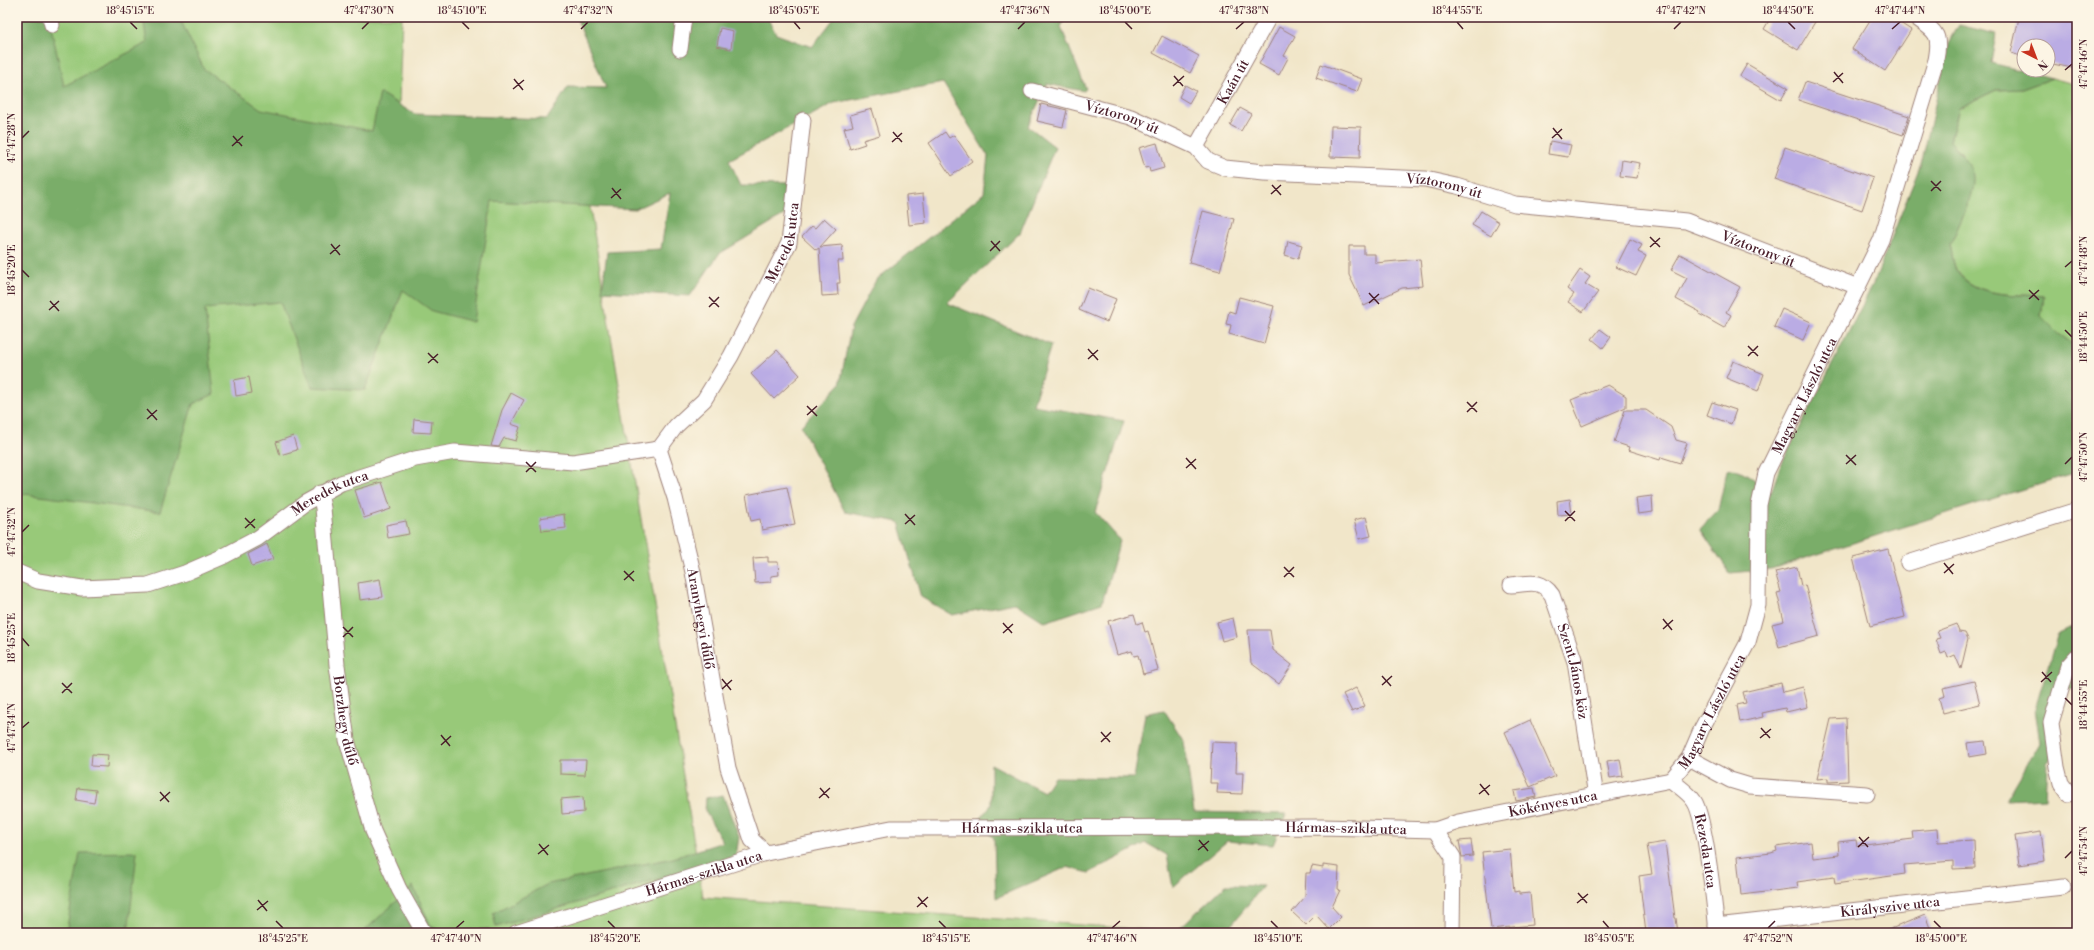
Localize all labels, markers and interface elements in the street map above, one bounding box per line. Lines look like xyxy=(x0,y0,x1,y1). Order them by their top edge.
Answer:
text: 18°45'15"E xyxy=(106,5,154,17)
text: 47°47'30"N xyxy=(344,5,395,17)
text: 18°45'10"E xyxy=(437,5,487,17)
text: 47°47'32"N xyxy=(563,5,613,17)
text: 18°45'05"E xyxy=(769,5,819,17)
text: 47°47'36"N xyxy=(1000,5,1051,17)
text: 18°45'00"E xyxy=(1099,5,1151,17)
text: 47°47'38"N xyxy=(1219,5,1270,17)
text: 18°44'55"E xyxy=(1432,5,1482,17)
text: 47°47'42"N xyxy=(1656,5,1707,17)
text: 18°44'50"E xyxy=(1762,5,1814,17)
text: 47°47'44"N xyxy=(1875,5,1926,17)
north arrow xyxy=(2016,38,2056,78)
text: 47°47'46"N xyxy=(2078,38,2090,89)
street label: Kaán út xyxy=(1214,56,1253,108)
text: N xyxy=(2034,57,2050,73)
street label: Víztorony út xyxy=(1082,97,1162,139)
text: 47°47'28"N xyxy=(6,112,18,163)
street label: Víztorony út xyxy=(1405,170,1484,203)
street label: Meredek utca xyxy=(762,201,804,287)
street label: Víztorony út xyxy=(1718,227,1798,272)
text: 47°47'48"N xyxy=(2078,235,2090,286)
text: 18°45'20"E xyxy=(6,245,18,295)
text: 18°44'50"E xyxy=(2078,311,2090,363)
street label: Magyary László utca xyxy=(1769,334,1842,457)
text: 47°47'50"N xyxy=(2078,431,2090,482)
street label: Meredek utca xyxy=(288,466,372,520)
text: 47°47'32"N xyxy=(6,507,18,557)
street label: Aranyhegyi dűlő xyxy=(682,566,718,671)
text: 18°45'25"E xyxy=(6,613,18,663)
street label: Szent János köz xyxy=(1552,621,1592,721)
street label: Magyary László utca xyxy=(1675,650,1750,774)
street label: Borzhegy dűlő xyxy=(328,673,362,768)
text: 18°44'55"E xyxy=(2078,680,2090,730)
text: 47°47'34"N xyxy=(6,702,18,753)
street label: Kökényes utca xyxy=(1507,787,1600,822)
street label: Rezeda utca xyxy=(1690,812,1720,890)
street label: Hármas-szikla utca xyxy=(1285,819,1408,839)
street label: Hármas-szikla utca xyxy=(961,820,1084,838)
text: 47°47'54"N xyxy=(2078,825,2090,876)
street label: Hármas-szikla utca xyxy=(643,847,765,901)
street label: Királyszive utca xyxy=(1839,893,1942,922)
text: 18°45'25"E xyxy=(258,933,308,945)
text: 47°47'40"N xyxy=(430,933,482,945)
text: 18°45'20"E xyxy=(590,933,640,945)
text: 18°45'15"E xyxy=(922,933,970,945)
text: 47°47'46"N xyxy=(1087,933,1138,945)
text: 18°45'10"E xyxy=(1253,933,1303,945)
text: 18°45'05"E xyxy=(1584,933,1634,945)
text: 47°47'52"N xyxy=(1743,933,1793,945)
text: 18°45'00"E xyxy=(1915,933,1967,945)

